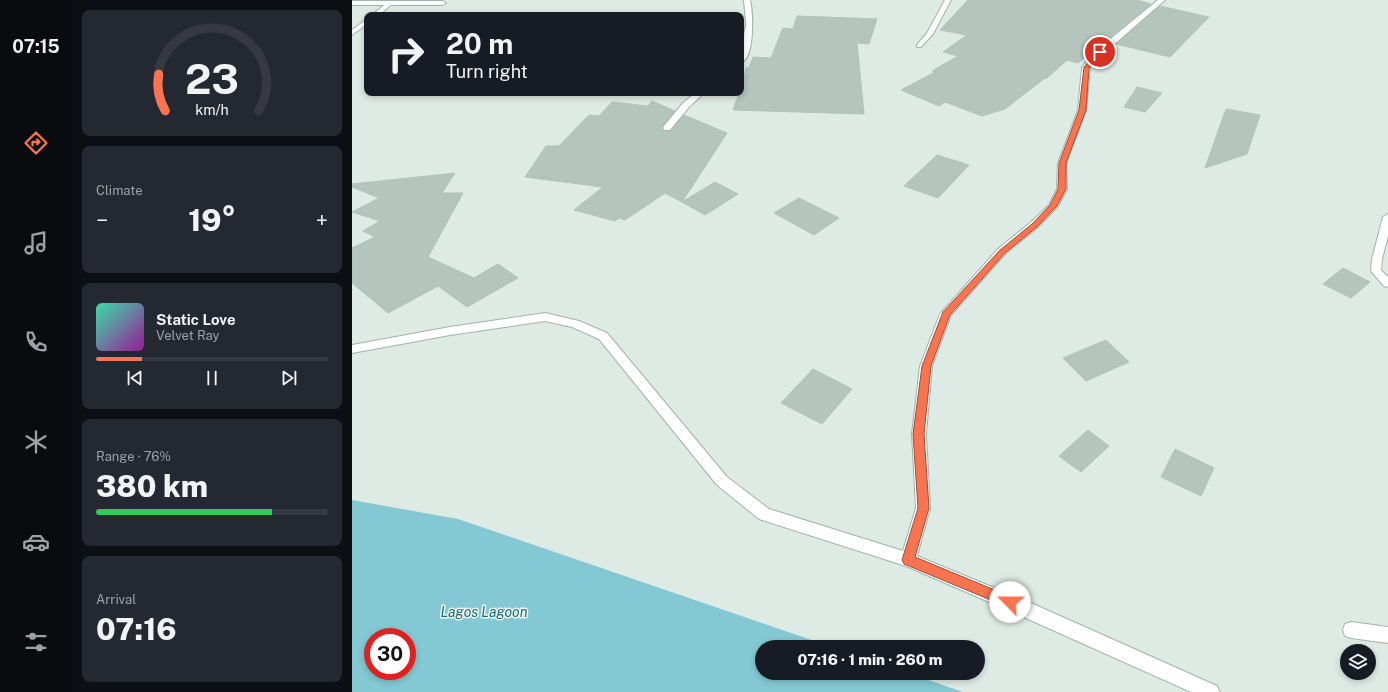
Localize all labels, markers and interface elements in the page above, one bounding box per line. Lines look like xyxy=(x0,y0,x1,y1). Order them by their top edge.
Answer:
text: 20 m xyxy=(446,27,513,60)
icon: right xyxy=(380,28,432,80)
pin xyxy=(1083,35,1117,69)
text: 07:15 xyxy=(12,36,60,57)
icon: arrive xyxy=(1089,41,1111,63)
text: 23 xyxy=(185,54,239,103)
text: Turn right xyxy=(446,61,528,82)
text: km/h xyxy=(195,101,229,118)
icon: directions xyxy=(22,129,50,157)
text: Climate xyxy=(96,183,143,198)
text: 19° xyxy=(188,202,236,238)
text: − xyxy=(96,207,108,233)
text: + xyxy=(316,207,328,233)
icon: music xyxy=(22,229,50,257)
text: Static Love xyxy=(156,311,236,328)
icon: phone xyxy=(22,328,50,356)
text: Velvet Ray xyxy=(156,328,220,343)
icon: previous xyxy=(124,367,146,389)
icon: pause xyxy=(201,367,223,389)
icon: next xyxy=(278,367,300,389)
icon: climate xyxy=(22,428,50,456)
text: Range · 76% xyxy=(96,449,171,464)
text: 380 km xyxy=(96,468,208,504)
icon: car xyxy=(22,528,50,556)
position arrow xyxy=(989,581,1031,623)
text: Arrival xyxy=(96,592,136,607)
water label: Lagos Lagoon xyxy=(441,604,528,620)
text: 07:16 xyxy=(96,611,177,647)
icon: filters xyxy=(22,628,50,656)
speed limit sign: 30 xyxy=(364,628,416,680)
map controls xyxy=(1340,644,1376,680)
button: layers xyxy=(1340,644,1376,680)
text: 07:16 · 1 min · 260 m xyxy=(798,651,942,668)

